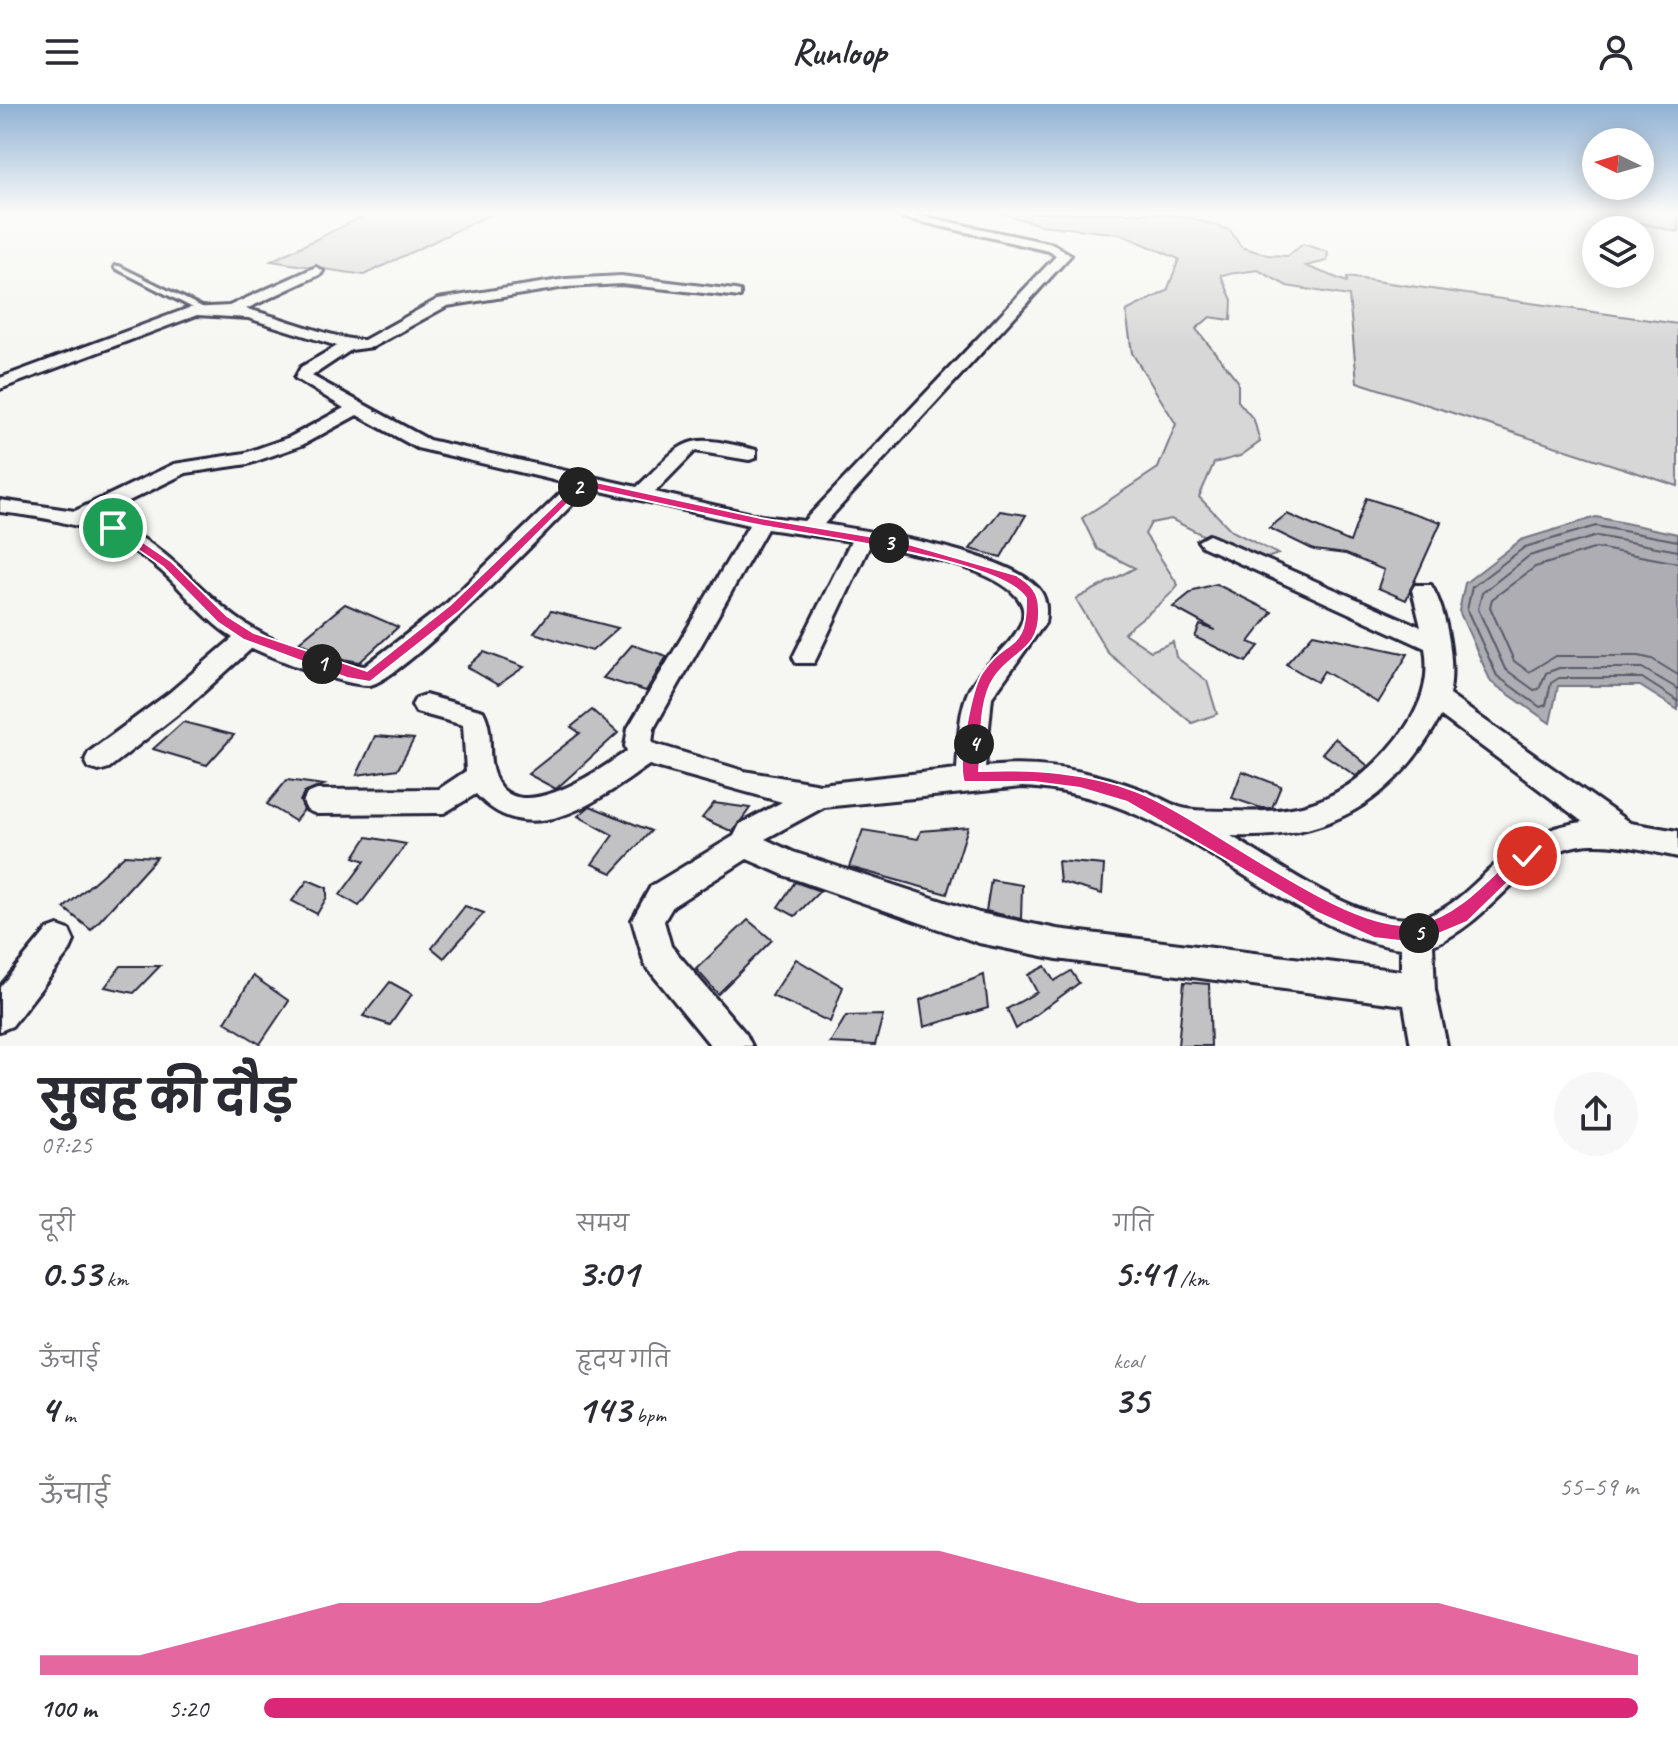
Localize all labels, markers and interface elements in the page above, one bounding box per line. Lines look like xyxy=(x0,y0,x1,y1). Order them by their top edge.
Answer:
text: Runloop xyxy=(792,29,886,75)
icon: menu xyxy=(40,30,84,74)
icon: person xyxy=(1594,30,1638,74)
north arrow xyxy=(1582,128,1654,200)
map controls xyxy=(1582,128,1654,288)
button: layers xyxy=(1582,216,1654,288)
pin: 2 xyxy=(558,467,598,507)
text: 2 xyxy=(573,473,583,501)
pin xyxy=(79,494,147,562)
icon: arrive xyxy=(91,506,135,550)
pin: 3 xyxy=(869,523,909,563)
text: 3 xyxy=(884,529,894,557)
pin: 1 xyxy=(302,644,342,684)
text: 1 xyxy=(317,650,327,678)
pin: 4 xyxy=(954,724,994,764)
text: 4 xyxy=(969,730,979,758)
pin xyxy=(1493,822,1561,890)
icon: check xyxy=(1505,834,1549,878)
pin: 5 xyxy=(1399,913,1439,953)
text: 5 xyxy=(1414,919,1424,947)
text: सुबह की दौड़ xyxy=(40,1070,294,1125)
button: share xyxy=(1554,1072,1638,1156)
text: 07:25 xyxy=(40,1128,92,1161)
text: दूरी xyxy=(40,1210,75,1238)
text: समय xyxy=(577,1210,629,1238)
text: गति xyxy=(1113,1210,1153,1238)
text: 0.53 xyxy=(40,1248,101,1298)
text: 3:01 xyxy=(577,1248,639,1298)
text: 5:41 xyxy=(1113,1248,1175,1298)
text: km xyxy=(101,1265,128,1293)
text: /km xyxy=(1175,1265,1209,1293)
text: ऊँचाई xyxy=(40,1346,99,1374)
text: हृदय गति xyxy=(577,1346,670,1374)
text: kcal xyxy=(1113,1347,1142,1375)
text: 35 xyxy=(1113,1375,1149,1425)
text: 4 xyxy=(40,1384,58,1434)
text: 143 xyxy=(577,1384,631,1434)
text: m xyxy=(58,1401,76,1429)
text: bpm xyxy=(631,1401,666,1429)
text: 55–59 m xyxy=(1559,1470,1638,1503)
text: ऊँचाई xyxy=(40,1478,110,1511)
text: 100 m xyxy=(40,1692,96,1725)
text: 5:20 xyxy=(168,1692,208,1725)

